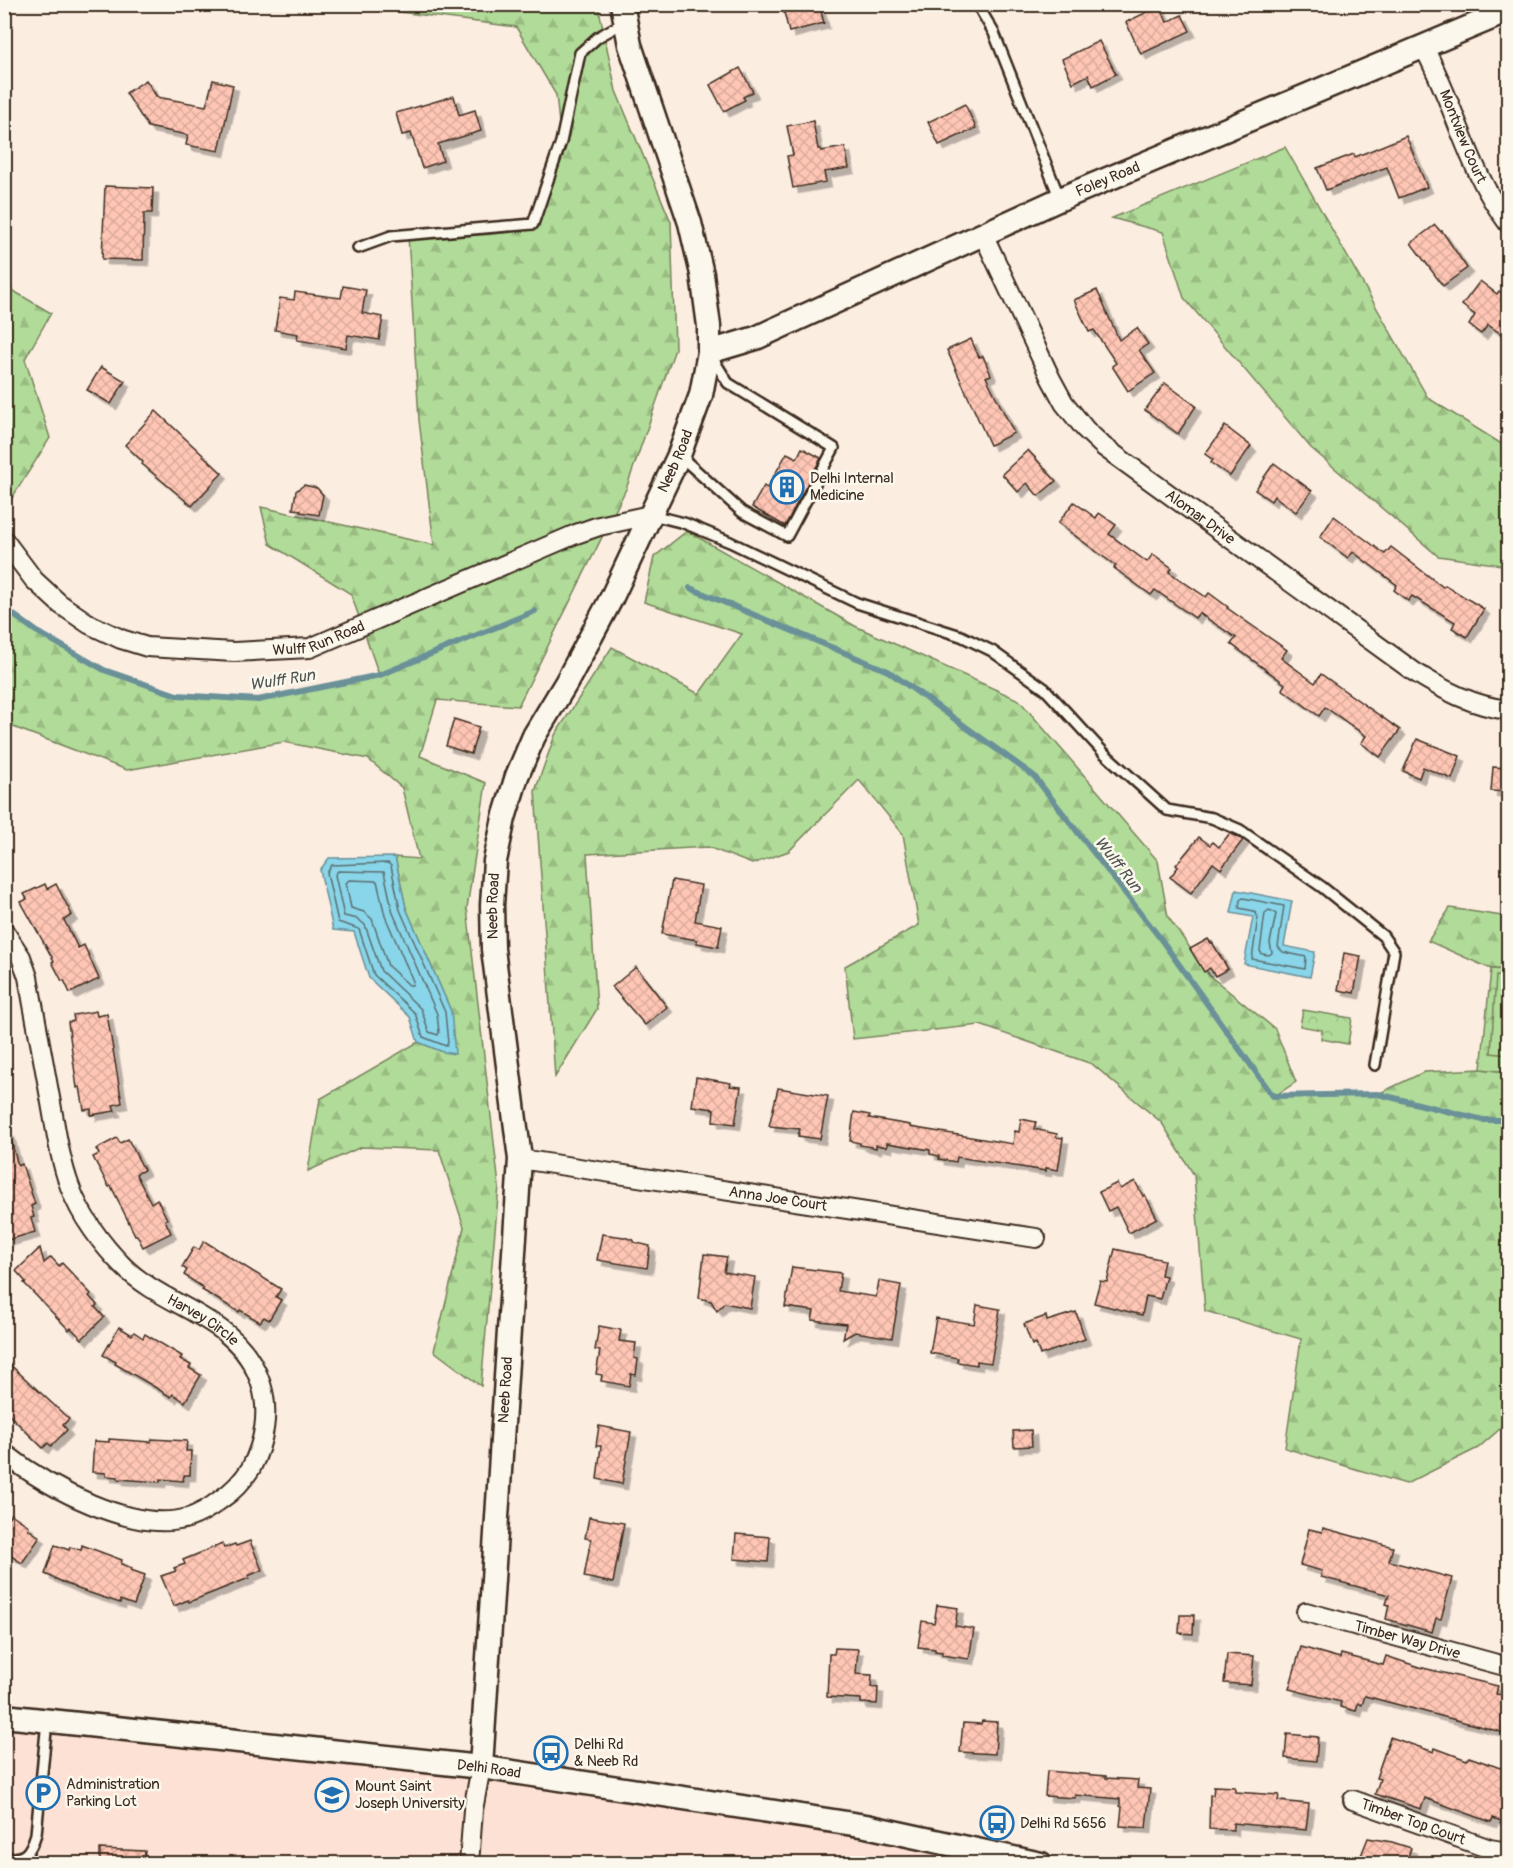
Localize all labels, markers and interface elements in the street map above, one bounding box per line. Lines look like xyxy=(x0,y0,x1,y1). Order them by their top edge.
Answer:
street label: Montview Court xyxy=(1435,87,1491,188)
street label: Foley Road xyxy=(1073,158,1143,201)
street label: Neeb Road xyxy=(654,427,697,496)
building icon: Delhi Internal Medicine xyxy=(769,469,805,505)
place label: Delhi Internal Medicine xyxy=(810,469,894,505)
street label: Alomar Drive xyxy=(1161,485,1239,549)
street label: Wulff Run Road xyxy=(272,617,368,660)
water label: Wulff Run xyxy=(248,665,317,695)
water label: Wulff Run xyxy=(1090,833,1147,897)
street label: Neeb Road xyxy=(483,872,504,940)
street label: Anna Joe Court xyxy=(727,1182,829,1216)
street label: Harvey Circle xyxy=(164,1290,243,1350)
street label: Neeb Road xyxy=(494,1356,517,1424)
street label: Timber Way Drive xyxy=(1352,1617,1463,1664)
bus stop icon: Delhi Rd & Neeb Rd xyxy=(533,1735,569,1771)
place label: Delhi Rd & Neeb Rd xyxy=(574,1735,638,1771)
street label: Delhi Road xyxy=(456,1755,522,1783)
parking icon: Administration Parking Lot xyxy=(25,1775,61,1811)
place label: Administration Parking Lot xyxy=(66,1775,160,1811)
school or university icon: Mount Saint Joseph University xyxy=(314,1777,350,1813)
place label: Mount Saint Joseph University xyxy=(355,1777,465,1813)
street label: Timber Top Court xyxy=(1358,1795,1469,1850)
bus stop icon: Delhi Rd 5656 xyxy=(979,1805,1015,1841)
place label: Delhi Rd 5656 xyxy=(1020,1814,1107,1833)

